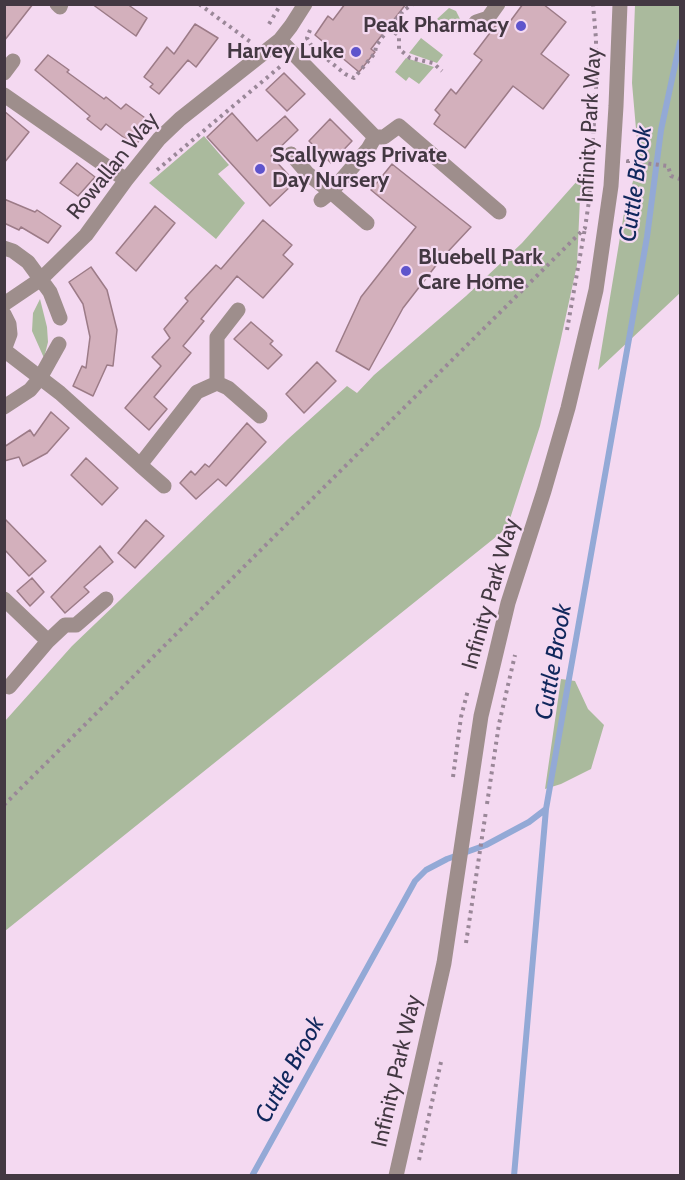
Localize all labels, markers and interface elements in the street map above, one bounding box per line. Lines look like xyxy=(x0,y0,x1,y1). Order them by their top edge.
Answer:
place label: Peak Pharmacy xyxy=(363,13,509,39)
marker: Peak Pharmacy xyxy=(514,19,528,33)
place label: Harvey Luke xyxy=(227,39,344,65)
marker: Harvey Luke xyxy=(349,45,363,59)
street label: Infinity Park Way xyxy=(573,47,607,203)
street label: Rowallan Way xyxy=(62,107,164,225)
water label: Cuttle Brook xyxy=(614,124,658,244)
place label: Scallywags Private Day Nursery xyxy=(272,143,447,194)
marker: Scallywags Private Day Nursery xyxy=(253,162,267,176)
place label: Bluebell Park Care Home xyxy=(418,245,543,296)
marker: Bluebell Park Care Home xyxy=(399,264,413,278)
street label: Infinity Park Way xyxy=(457,516,525,672)
water label: Cuttle Brook xyxy=(530,602,578,722)
street label: Infinity Park Way xyxy=(367,992,427,1150)
water label: Cuttle Brook xyxy=(249,1012,331,1128)

